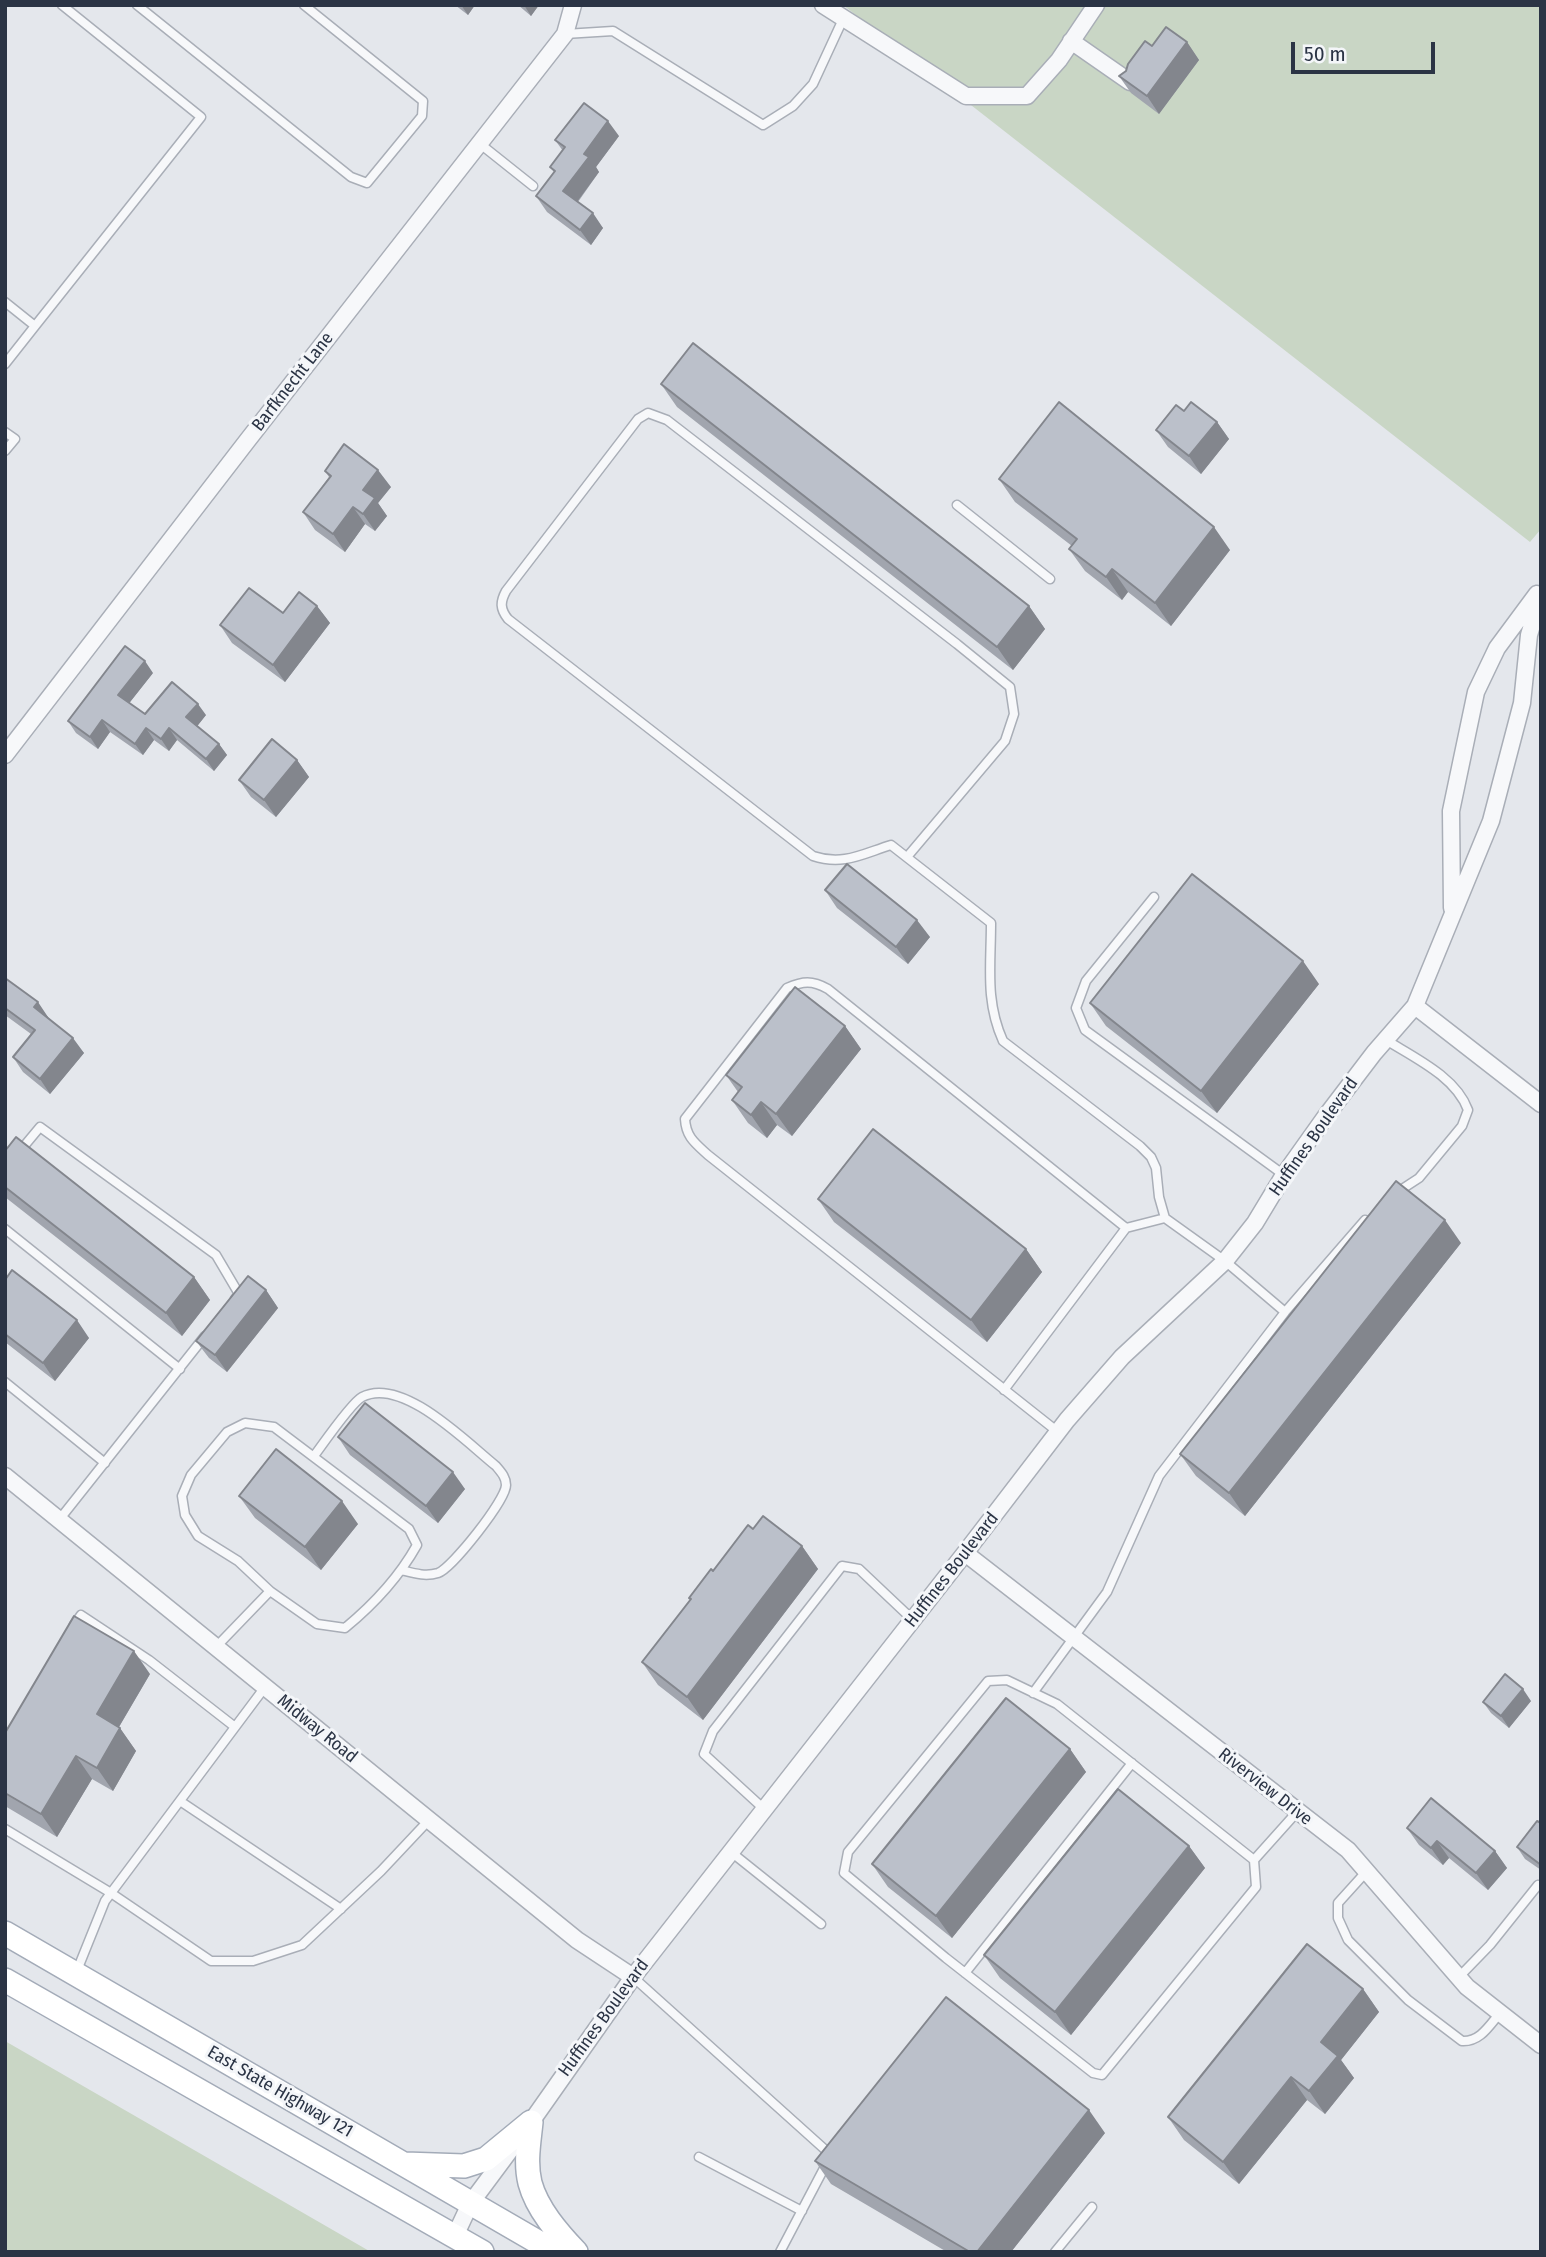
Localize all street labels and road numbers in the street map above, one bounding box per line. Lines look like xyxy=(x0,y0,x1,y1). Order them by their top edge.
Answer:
street label: Barfknecht Lane xyxy=(248,328,338,436)
street label: Huffines Boulevard xyxy=(1265,1074,1363,1200)
street label: Huffines Boulevard xyxy=(900,1508,1004,1632)
street label: Midway Road xyxy=(273,1690,361,1768)
street label: Riverview Drive xyxy=(1214,1744,1316,1830)
street label: Huffines Boulevard xyxy=(554,1955,654,2081)
street label: East State Highway 121 xyxy=(203,2042,357,2142)

